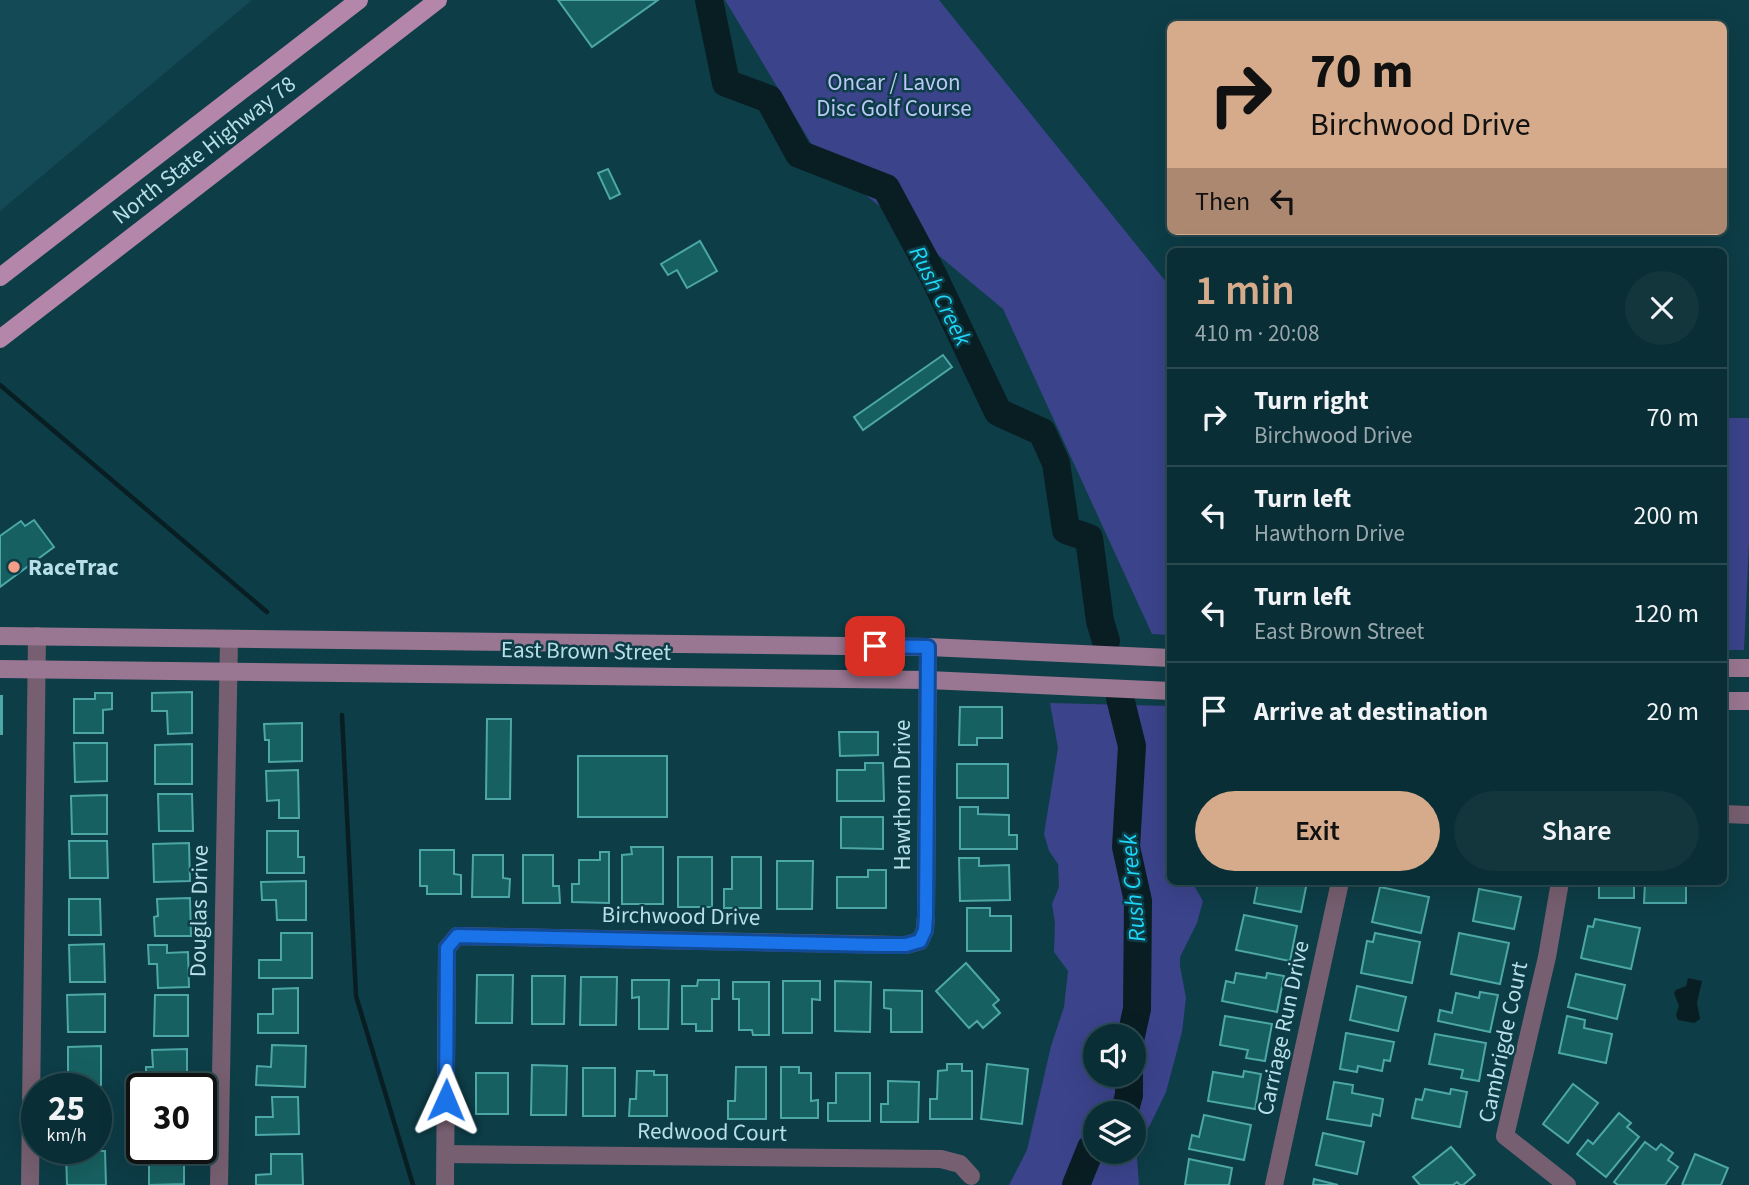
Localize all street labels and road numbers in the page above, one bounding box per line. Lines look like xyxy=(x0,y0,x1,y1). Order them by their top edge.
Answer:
street label: North State Highway 78 xyxy=(105,68,303,232)
street label: East Brown Street xyxy=(501,633,672,669)
street label: Hawthorn Drive xyxy=(886,720,919,870)
street label: Douglas Drive xyxy=(181,845,217,977)
street label: Birchwood Drive xyxy=(601,898,761,934)
street label: Carriage Run Drive xyxy=(1248,938,1318,1118)
street label: Cambrigde Court xyxy=(1470,958,1536,1126)
street label: Redwood Court xyxy=(637,1114,787,1150)

